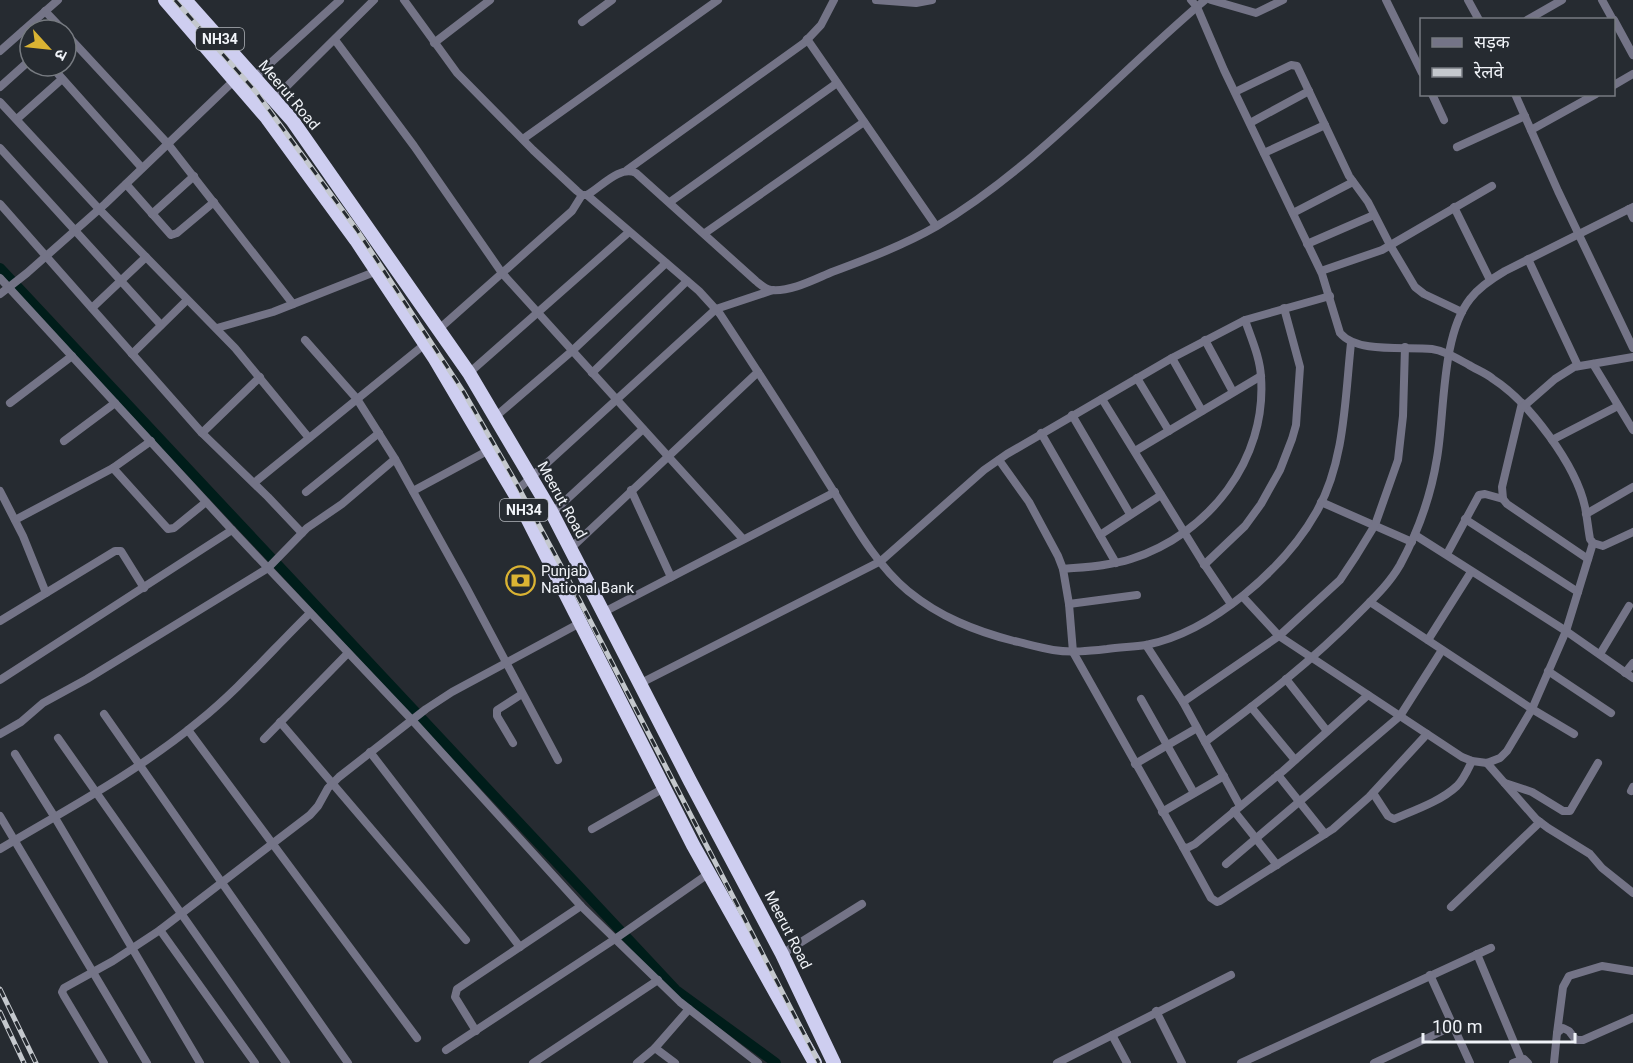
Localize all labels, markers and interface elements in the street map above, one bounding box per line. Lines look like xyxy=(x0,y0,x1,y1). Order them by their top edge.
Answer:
north arrow xyxy=(18,18,78,78)
legend xyxy=(1420,18,1615,96)
road number: NH34 xyxy=(196,28,244,50)
text: सड़क xyxy=(1474,31,1511,52)
text: उ xyxy=(50,46,72,64)
street label: Meerut Road xyxy=(255,57,323,133)
text: रेलवे xyxy=(1473,61,1505,82)
street label: Meerut Road xyxy=(533,458,591,542)
road number: NH34 xyxy=(500,499,548,521)
place label: Punjab National Bank xyxy=(541,562,635,597)
bank icon: Punjab National Bank xyxy=(504,564,536,596)
street label: Meerut Road xyxy=(761,888,815,972)
scale bar xyxy=(1423,1006,1574,1044)
text: 100 m xyxy=(1432,1016,1483,1037)

